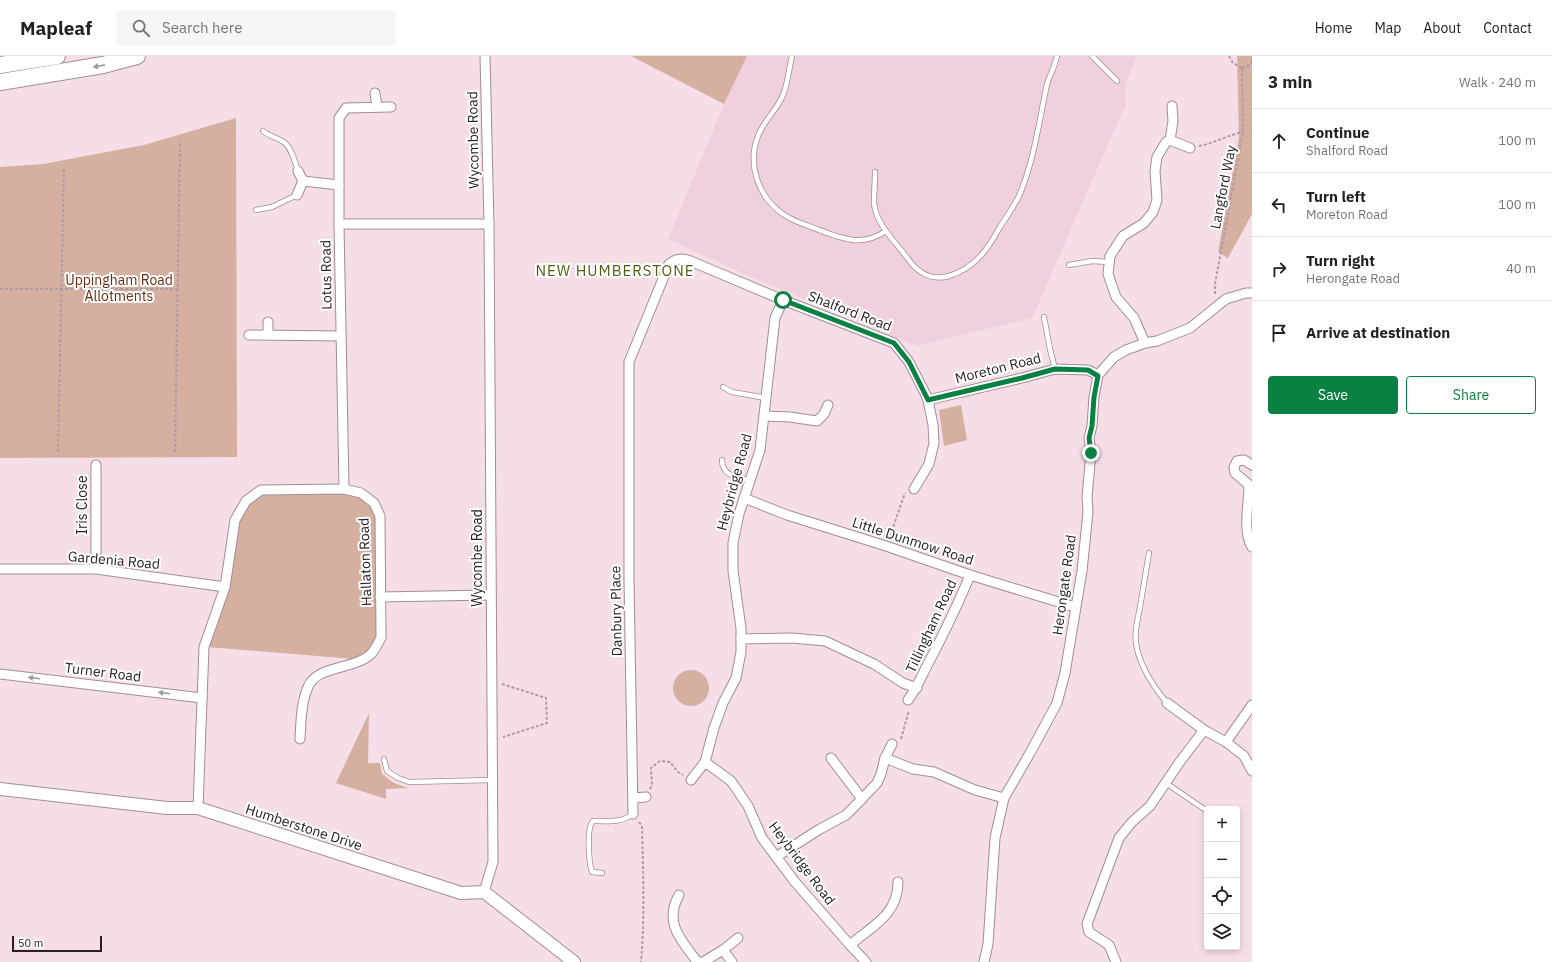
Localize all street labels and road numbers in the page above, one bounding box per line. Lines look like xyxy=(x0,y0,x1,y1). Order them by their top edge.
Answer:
street label: Wycombe Road xyxy=(463,91,483,189)
street label: Langford Way xyxy=(1206,143,1240,231)
street label: Lotus Road xyxy=(316,240,336,310)
street label: Shalford Road xyxy=(806,287,894,335)
street label: Moreton Road xyxy=(953,349,1043,387)
street label: Heybridge Road xyxy=(712,431,756,533)
street label: Iris Close xyxy=(73,475,91,535)
street label: Wycombe Road xyxy=(468,509,486,607)
street label: Little Dunmow Road xyxy=(850,513,976,569)
street label: Hallaton Road xyxy=(354,517,376,607)
street label: Herongate Road xyxy=(1048,534,1080,636)
street label: Gardenia Road xyxy=(67,547,161,573)
street label: Danbury Place xyxy=(606,565,626,657)
street label: Tillingham Road xyxy=(901,576,961,676)
street label: Turner Road xyxy=(64,658,142,686)
street label: Humberstone Drive xyxy=(243,800,365,854)
street label: Heybridge Road xyxy=(765,818,839,908)

